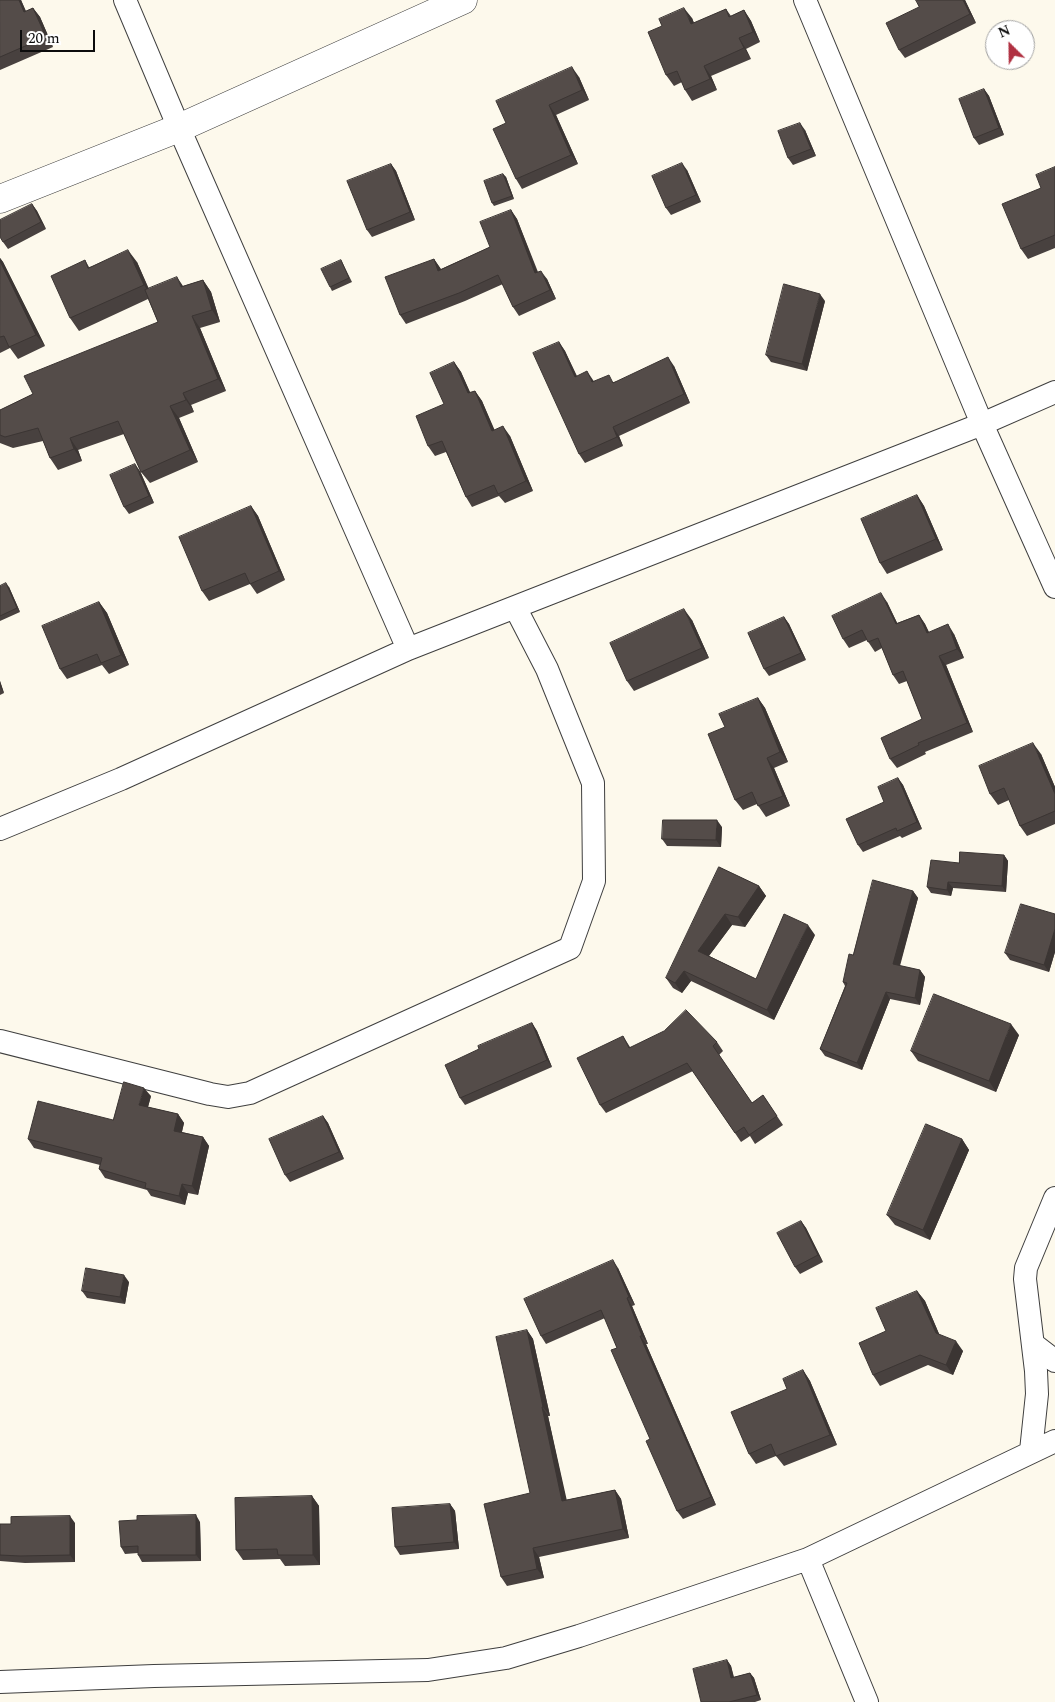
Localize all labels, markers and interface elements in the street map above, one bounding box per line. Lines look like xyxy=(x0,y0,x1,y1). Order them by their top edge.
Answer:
scale bar xyxy=(22,20,98,52)
north arrow xyxy=(985,20,1035,70)
text: N xyxy=(995,20,1014,44)
text: 20 m xyxy=(28,27,60,50)

